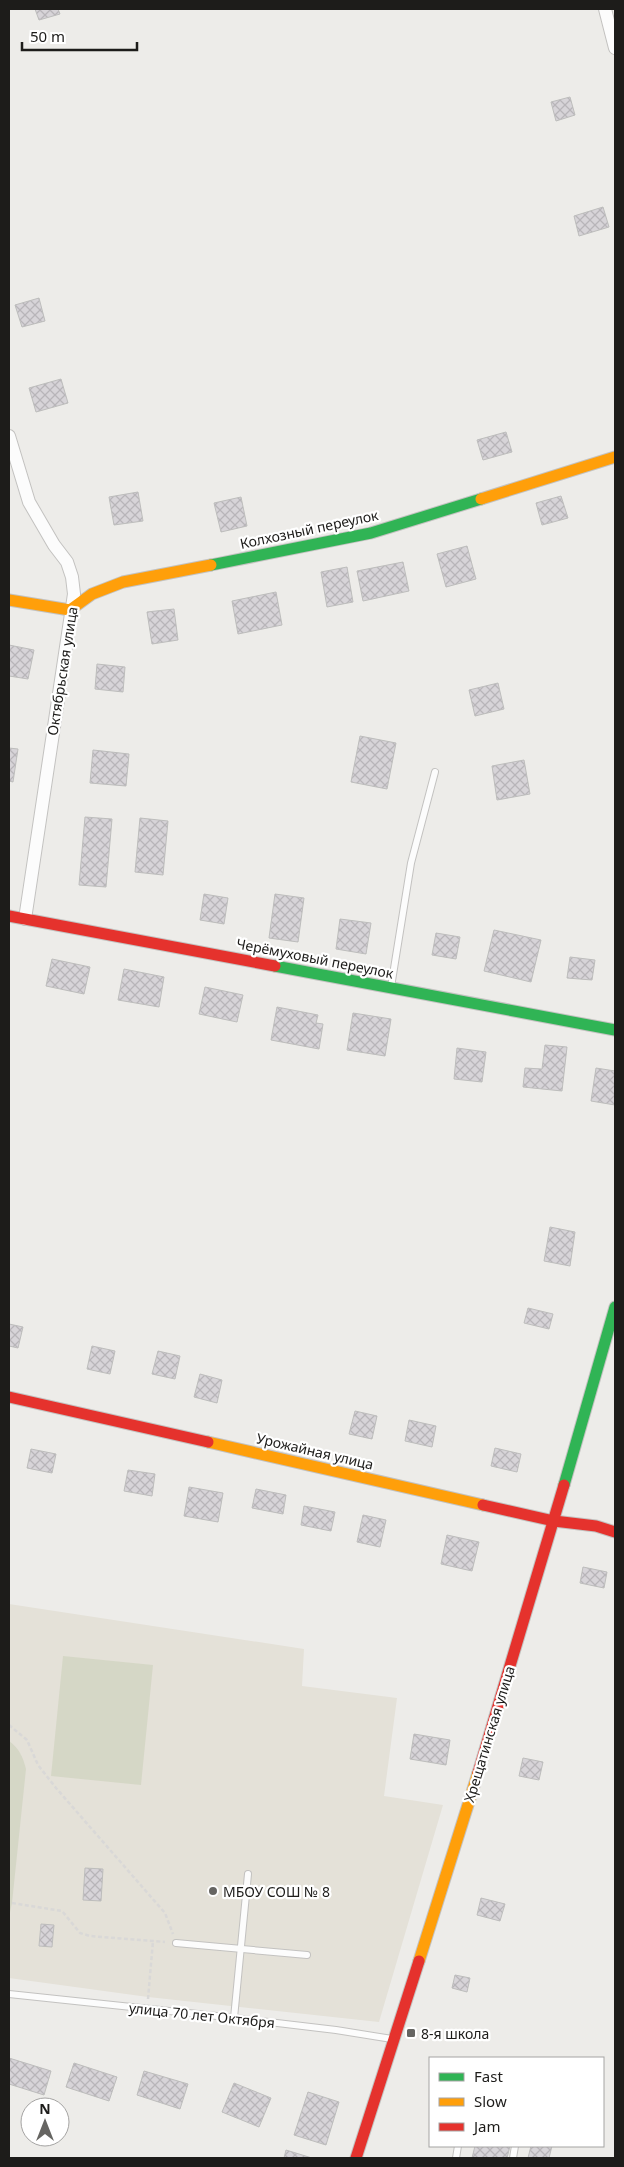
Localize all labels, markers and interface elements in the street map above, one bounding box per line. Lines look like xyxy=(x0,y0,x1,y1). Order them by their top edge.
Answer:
scale bar xyxy=(22,20,138,52)
text: 50 m xyxy=(30,26,65,46)
street label: Колхозный переулок xyxy=(238,505,380,553)
street label: Октябрьская улица xyxy=(42,605,82,737)
street label: Черёмуховый переулок xyxy=(235,933,396,983)
street label: Урожайная улица xyxy=(255,1428,375,1474)
street label: Хрещатинская улица xyxy=(459,1663,519,1805)
place label: МБОУ СОШ № 8 xyxy=(223,1882,330,1901)
marker: МБОУ СОШ № 8 xyxy=(207,1885,219,1897)
street label: улица 70 лет Октября xyxy=(128,1998,276,2032)
place label: 8-я школа xyxy=(421,2024,489,2043)
marker: 8-я школа xyxy=(405,2027,417,2039)
legend xyxy=(429,2057,604,2147)
text: Fast xyxy=(474,2066,503,2086)
text: Slow xyxy=(474,2091,507,2111)
north arrow xyxy=(20,2097,70,2147)
text: N xyxy=(39,2099,51,2118)
text: Jam xyxy=(472,2116,501,2136)

